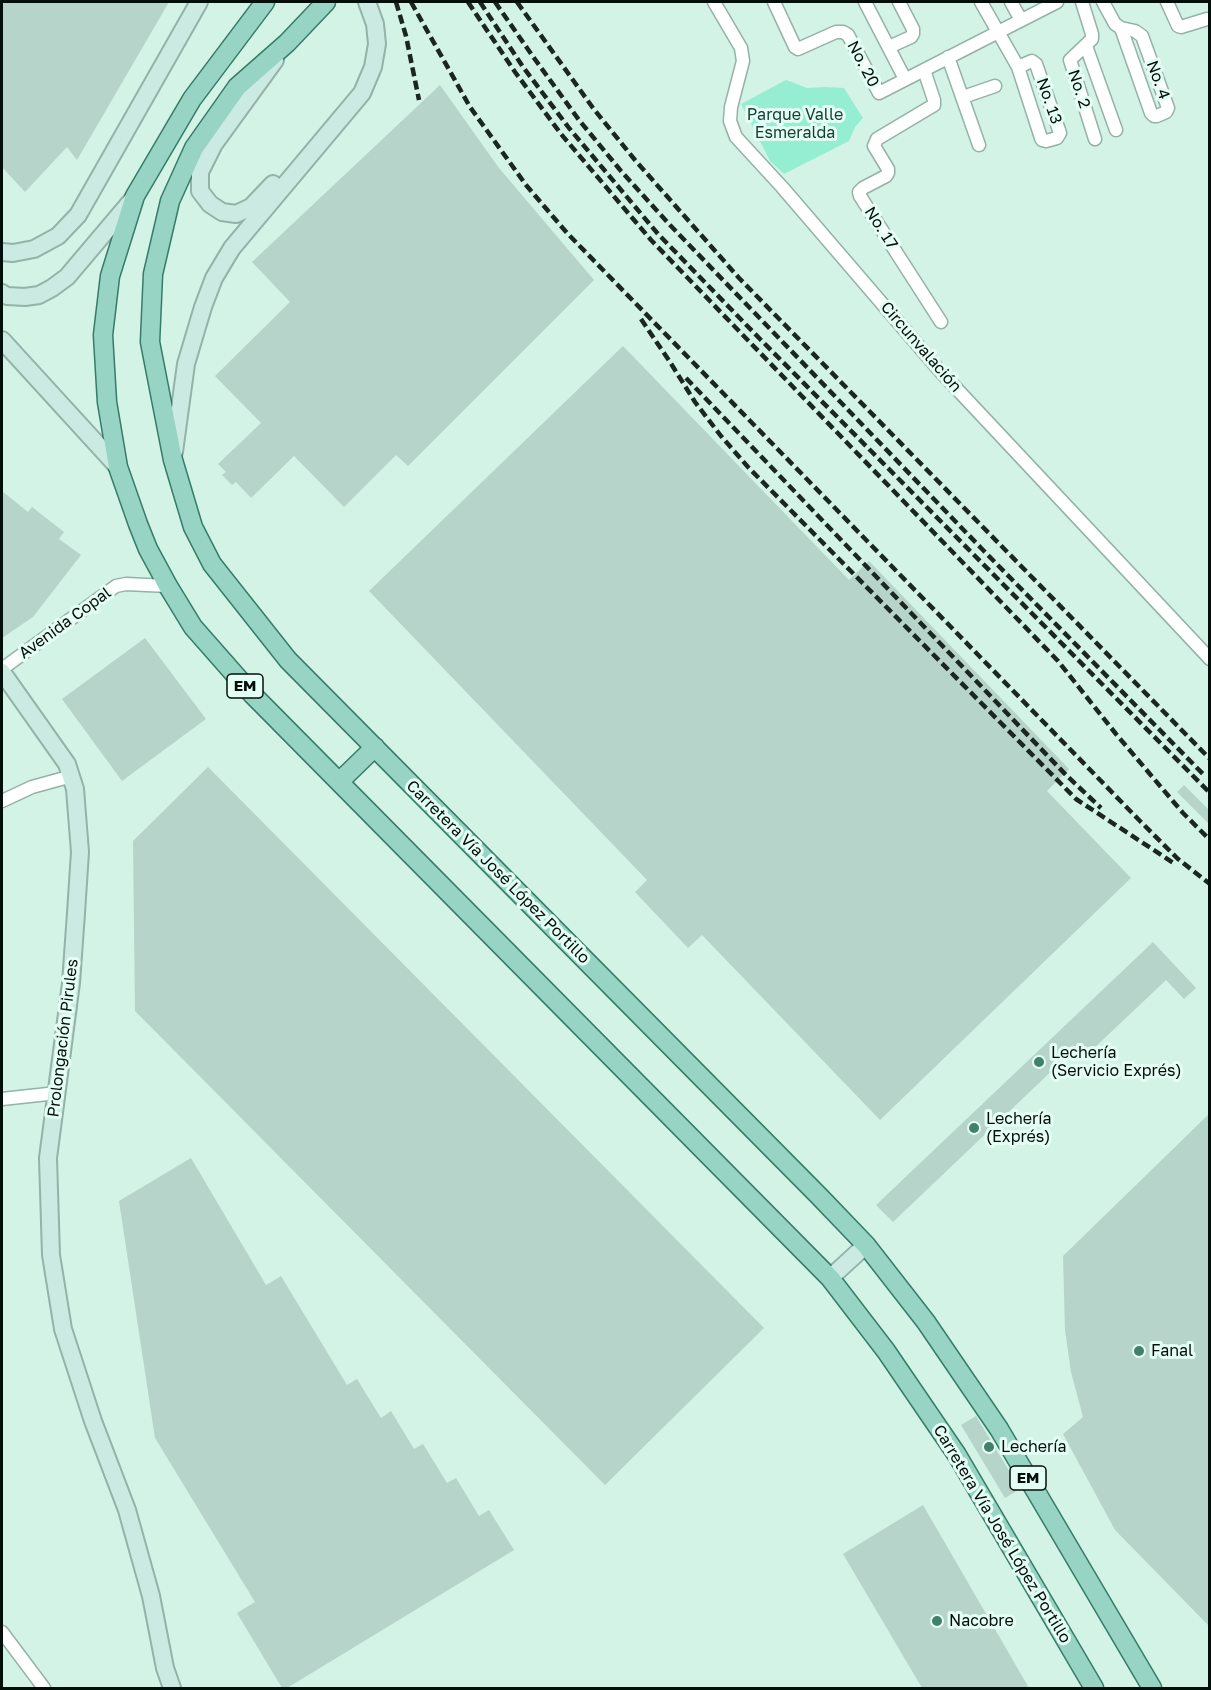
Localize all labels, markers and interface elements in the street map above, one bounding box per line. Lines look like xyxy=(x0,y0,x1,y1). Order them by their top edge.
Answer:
street label: No. 20 xyxy=(843,38,883,90)
street label: No. 4 xyxy=(1142,58,1174,102)
street label: No. 2 xyxy=(1064,67,1094,111)
street label: No. 13 xyxy=(1032,75,1066,127)
park label: Parque Valle Esmeralda xyxy=(747,105,843,143)
street label: No. 17 xyxy=(860,203,902,253)
street label: Circunvalación xyxy=(877,298,965,396)
street label: Avenida Copal xyxy=(15,583,115,663)
road number: EM xyxy=(227,674,263,698)
street label: Carretera Vía José López Portillo xyxy=(402,776,594,968)
street label: Prolongación Pirules xyxy=(44,958,82,1118)
place label: Lechería (Servicio Exprés) xyxy=(1051,1043,1181,1081)
marker: Lechería (Servicio Exprés) xyxy=(1032,1055,1046,1069)
place label: Lechería (Exprés) xyxy=(986,1109,1052,1147)
marker: Lechería (Exprés) xyxy=(967,1121,981,1135)
place label: Fanal xyxy=(1151,1341,1193,1361)
marker: Fanal xyxy=(1132,1344,1146,1358)
street label: Carretera Vía José López Portillo xyxy=(929,1421,1075,1647)
place label: Lechería xyxy=(1001,1437,1067,1457)
marker: Lechería xyxy=(982,1440,996,1454)
road number: EM xyxy=(1010,1466,1046,1490)
place label: Nacobre xyxy=(949,1611,1014,1631)
marker: Nacobre xyxy=(930,1614,944,1628)

